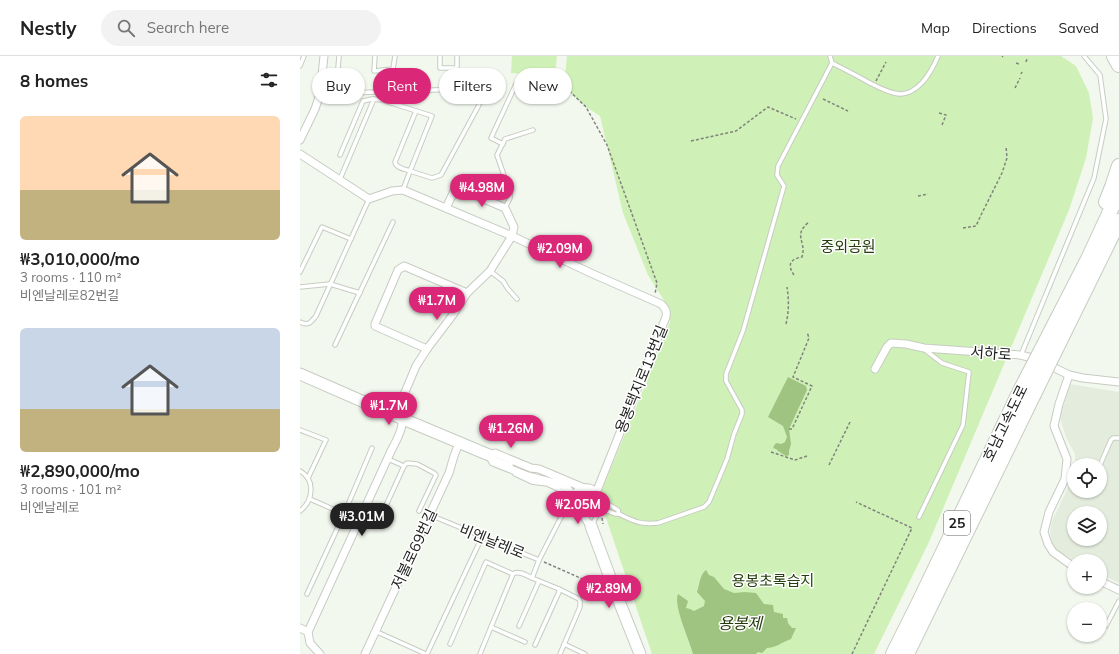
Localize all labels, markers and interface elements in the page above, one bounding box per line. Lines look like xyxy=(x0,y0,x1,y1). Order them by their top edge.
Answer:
search box xyxy=(101,10,381,46)
text: Nestly xyxy=(20,16,77,40)
icon: search xyxy=(115,17,137,39)
text: Search here xyxy=(147,18,229,37)
text: Map xyxy=(921,19,950,37)
text: Directions xyxy=(972,19,1037,37)
text: Saved xyxy=(1059,19,1099,37)
chip: Buy xyxy=(312,68,365,104)
chip: Rent xyxy=(373,68,431,104)
chip: Filters xyxy=(439,68,506,104)
chip: New xyxy=(514,68,572,104)
icon: filters xyxy=(258,69,280,91)
text: 8 homes xyxy=(20,70,88,91)
icon: home xyxy=(114,142,186,214)
pin: ₩4.98M xyxy=(449,174,515,208)
text: ₩4.98M xyxy=(459,179,505,195)
pin: ₩2.09M xyxy=(527,235,593,269)
park label: 중외공원 xyxy=(820,237,876,256)
text: ₩2.09M xyxy=(537,240,583,256)
text: ₩3,010,000/mo xyxy=(20,248,140,269)
text: 3 rooms · 110 m² xyxy=(20,269,121,285)
text: 비엔날레로82번길 xyxy=(20,287,119,303)
pin: ₩1.7M xyxy=(409,287,465,321)
text: ₩1.7M xyxy=(418,292,456,308)
street label: 용봉택지로13번길 xyxy=(611,322,671,436)
street label: 서하로 xyxy=(970,342,1012,364)
icon: home xyxy=(114,354,186,426)
street label: 호남고속도로 xyxy=(978,382,1032,464)
pin: ₩1.7M xyxy=(361,392,417,426)
text: ₩1.7M xyxy=(370,397,408,413)
pin: ₩1.26M xyxy=(478,415,544,449)
text: ₩1.26M xyxy=(488,420,534,436)
map controls xyxy=(1067,458,1107,642)
button: locate xyxy=(1067,458,1107,498)
text: ₩2,890,000/mo xyxy=(20,460,140,481)
text: 3 rooms · 101 m² xyxy=(20,481,121,497)
pin: ₩2.05M xyxy=(545,491,611,525)
text: ₩2.05M xyxy=(555,496,601,512)
text: 비엔날레로 xyxy=(20,499,80,515)
pin: ₩3.01M xyxy=(329,503,395,537)
street label: 저불로69번길 xyxy=(387,506,441,592)
button: layers xyxy=(1067,506,1107,546)
text: ₩3.01M xyxy=(339,508,385,524)
road number: 25 xyxy=(944,511,970,535)
street label: 비엔날레로 xyxy=(456,519,528,563)
button: + xyxy=(1067,554,1107,594)
park label: 용봉초록습지 xyxy=(732,571,814,590)
pin: ₩2.89M xyxy=(576,575,642,609)
text: ₩2.89M xyxy=(586,580,632,596)
button: − xyxy=(1067,602,1107,642)
water label: 용봉제 xyxy=(718,613,764,633)

